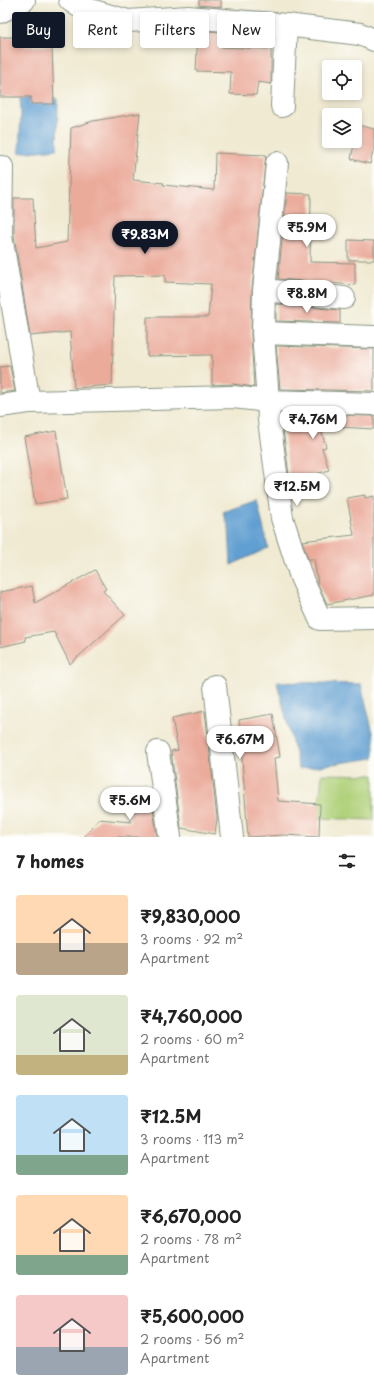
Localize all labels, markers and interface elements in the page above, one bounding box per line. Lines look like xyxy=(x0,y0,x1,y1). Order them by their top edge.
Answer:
chip: Buy xyxy=(12,12,65,48)
chip: Rent xyxy=(73,12,132,48)
chip: Filters xyxy=(140,12,209,48)
chip: New xyxy=(217,12,275,48)
map controls xyxy=(322,60,362,148)
button: locate xyxy=(322,60,362,100)
button: layers xyxy=(322,108,362,148)
pin: ₹5.9M xyxy=(279,214,335,248)
text: ₹5.9M xyxy=(287,217,327,236)
pin: ₹9.83M xyxy=(112,221,178,255)
text: ₹9.83M xyxy=(121,224,169,243)
pin: ₹8.8M xyxy=(279,280,335,314)
text: ₹8.8M xyxy=(286,283,328,302)
pin: ₹4.76M xyxy=(280,406,346,440)
text: ₹4.76M xyxy=(288,409,338,428)
pin: ₹12.5M xyxy=(264,473,330,507)
text: ₹12.5M xyxy=(274,476,320,495)
pin: ₹6.67M xyxy=(207,726,273,760)
text: ₹6.67M xyxy=(216,729,264,748)
pin: ₹5.6M xyxy=(102,787,158,821)
text: ₹5.6M xyxy=(109,790,151,809)
text: 7 homes xyxy=(16,848,84,874)
icon: filters xyxy=(336,850,358,872)
text: ₹9,830,000 xyxy=(140,903,240,929)
icon: home xyxy=(48,911,96,959)
text: 3 rooms · 92 m² xyxy=(140,929,243,948)
text: Apartment xyxy=(140,948,209,967)
text: ₹4,760,000 xyxy=(140,1003,243,1029)
icon: home xyxy=(48,1011,96,1059)
text: 2 rooms · 60 m² xyxy=(140,1029,245,1048)
text: Apartment xyxy=(140,1048,209,1067)
text: ₹12.5M xyxy=(140,1103,201,1129)
icon: home xyxy=(48,1111,96,1159)
text: 3 rooms · 113 m² xyxy=(140,1129,244,1148)
text: Apartment xyxy=(140,1148,209,1167)
text: ₹6,670,000 xyxy=(140,1203,241,1229)
icon: home xyxy=(48,1211,96,1259)
text: 2 rooms · 78 m² xyxy=(140,1229,242,1248)
text: Apartment xyxy=(140,1248,209,1267)
text: ₹5,600,000 xyxy=(140,1303,244,1329)
icon: home xyxy=(48,1311,96,1359)
text: 2 rooms · 56 m² xyxy=(140,1329,244,1348)
text: Apartment xyxy=(140,1348,209,1367)

